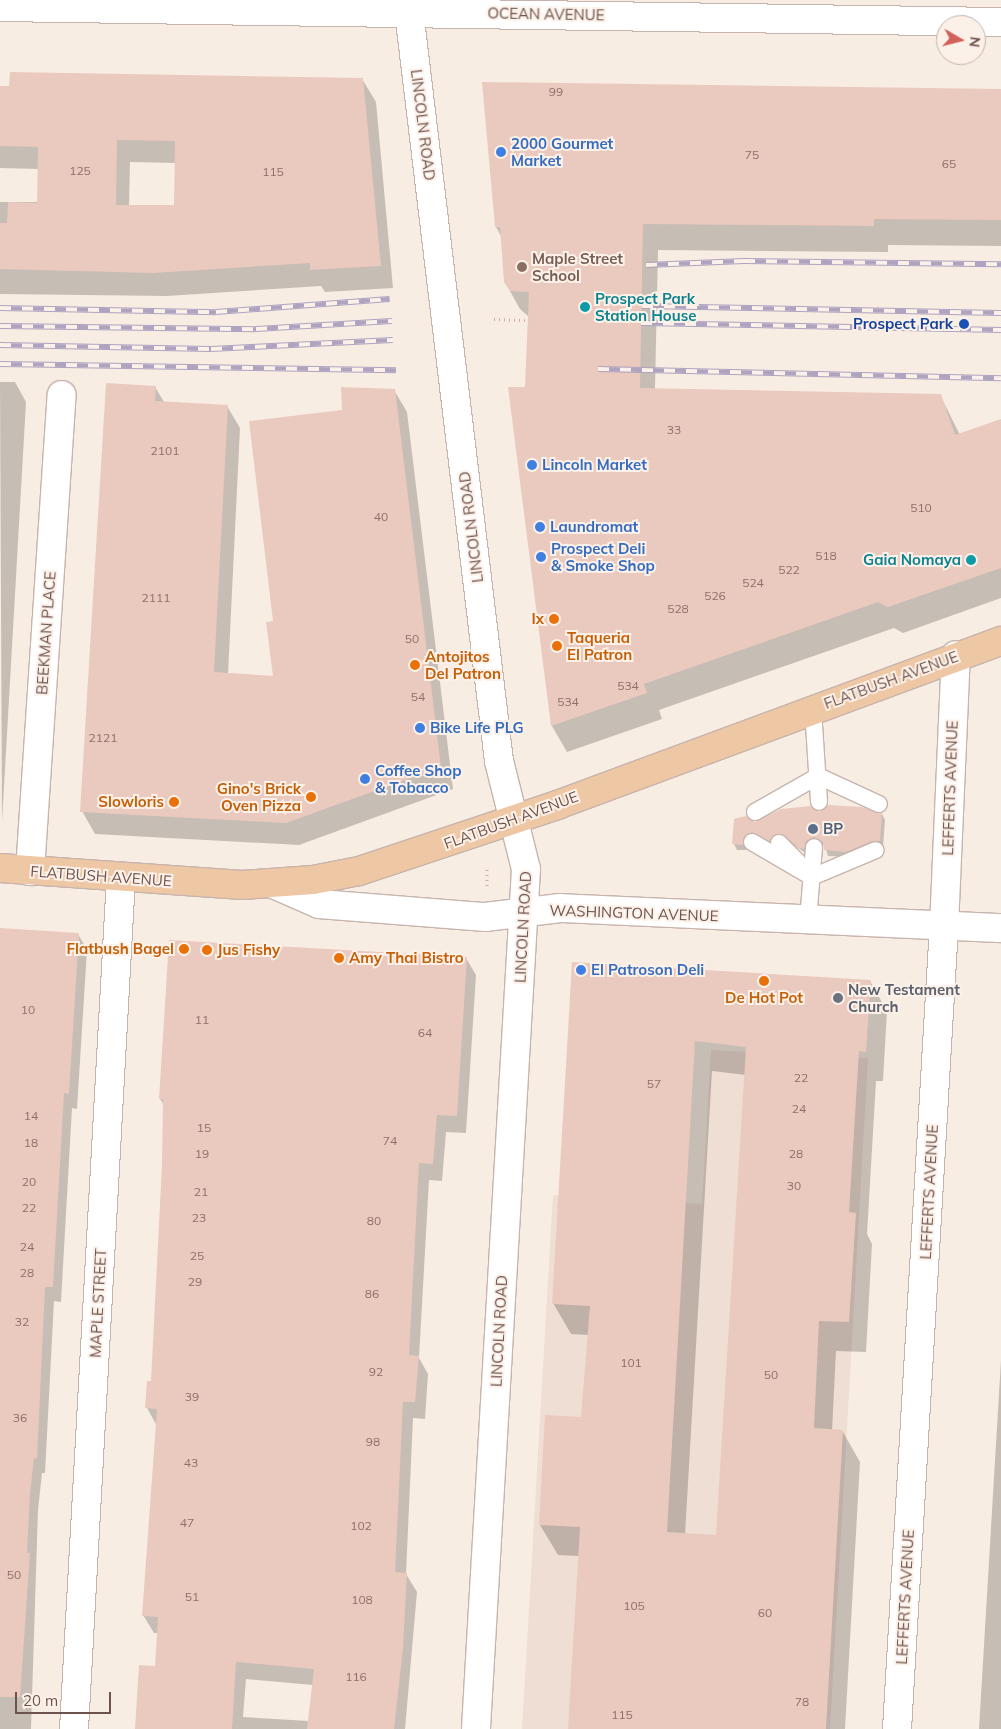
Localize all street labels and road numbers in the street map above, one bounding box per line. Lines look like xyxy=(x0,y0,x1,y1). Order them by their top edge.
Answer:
street label: OCEAN AVENUE xyxy=(487,4,605,24)
street label: LINCOLN ROAD xyxy=(407,68,439,182)
street label: LINCOLN ROAD xyxy=(455,470,487,584)
street label: BEEKMAN PLACE xyxy=(33,571,59,695)
street label: FLATBUSH AVENUE xyxy=(821,647,961,713)
street label: LEFFERTS AVENUE xyxy=(939,720,961,856)
street label: FLATBUSH AVENUE xyxy=(441,787,581,853)
street label: FLATBUSH AVENUE xyxy=(30,862,172,890)
street label: LINCOLN ROAD xyxy=(511,871,535,983)
street label: WASHINGTON AVENUE xyxy=(549,901,719,925)
street label: LEFFERTS AVENUE xyxy=(916,1124,942,1260)
street label: MAPLE STREET xyxy=(86,1248,110,1358)
street label: LINCOLN ROAD xyxy=(487,1275,511,1387)
street label: LEFFERTS AVENUE xyxy=(892,1529,918,1665)

